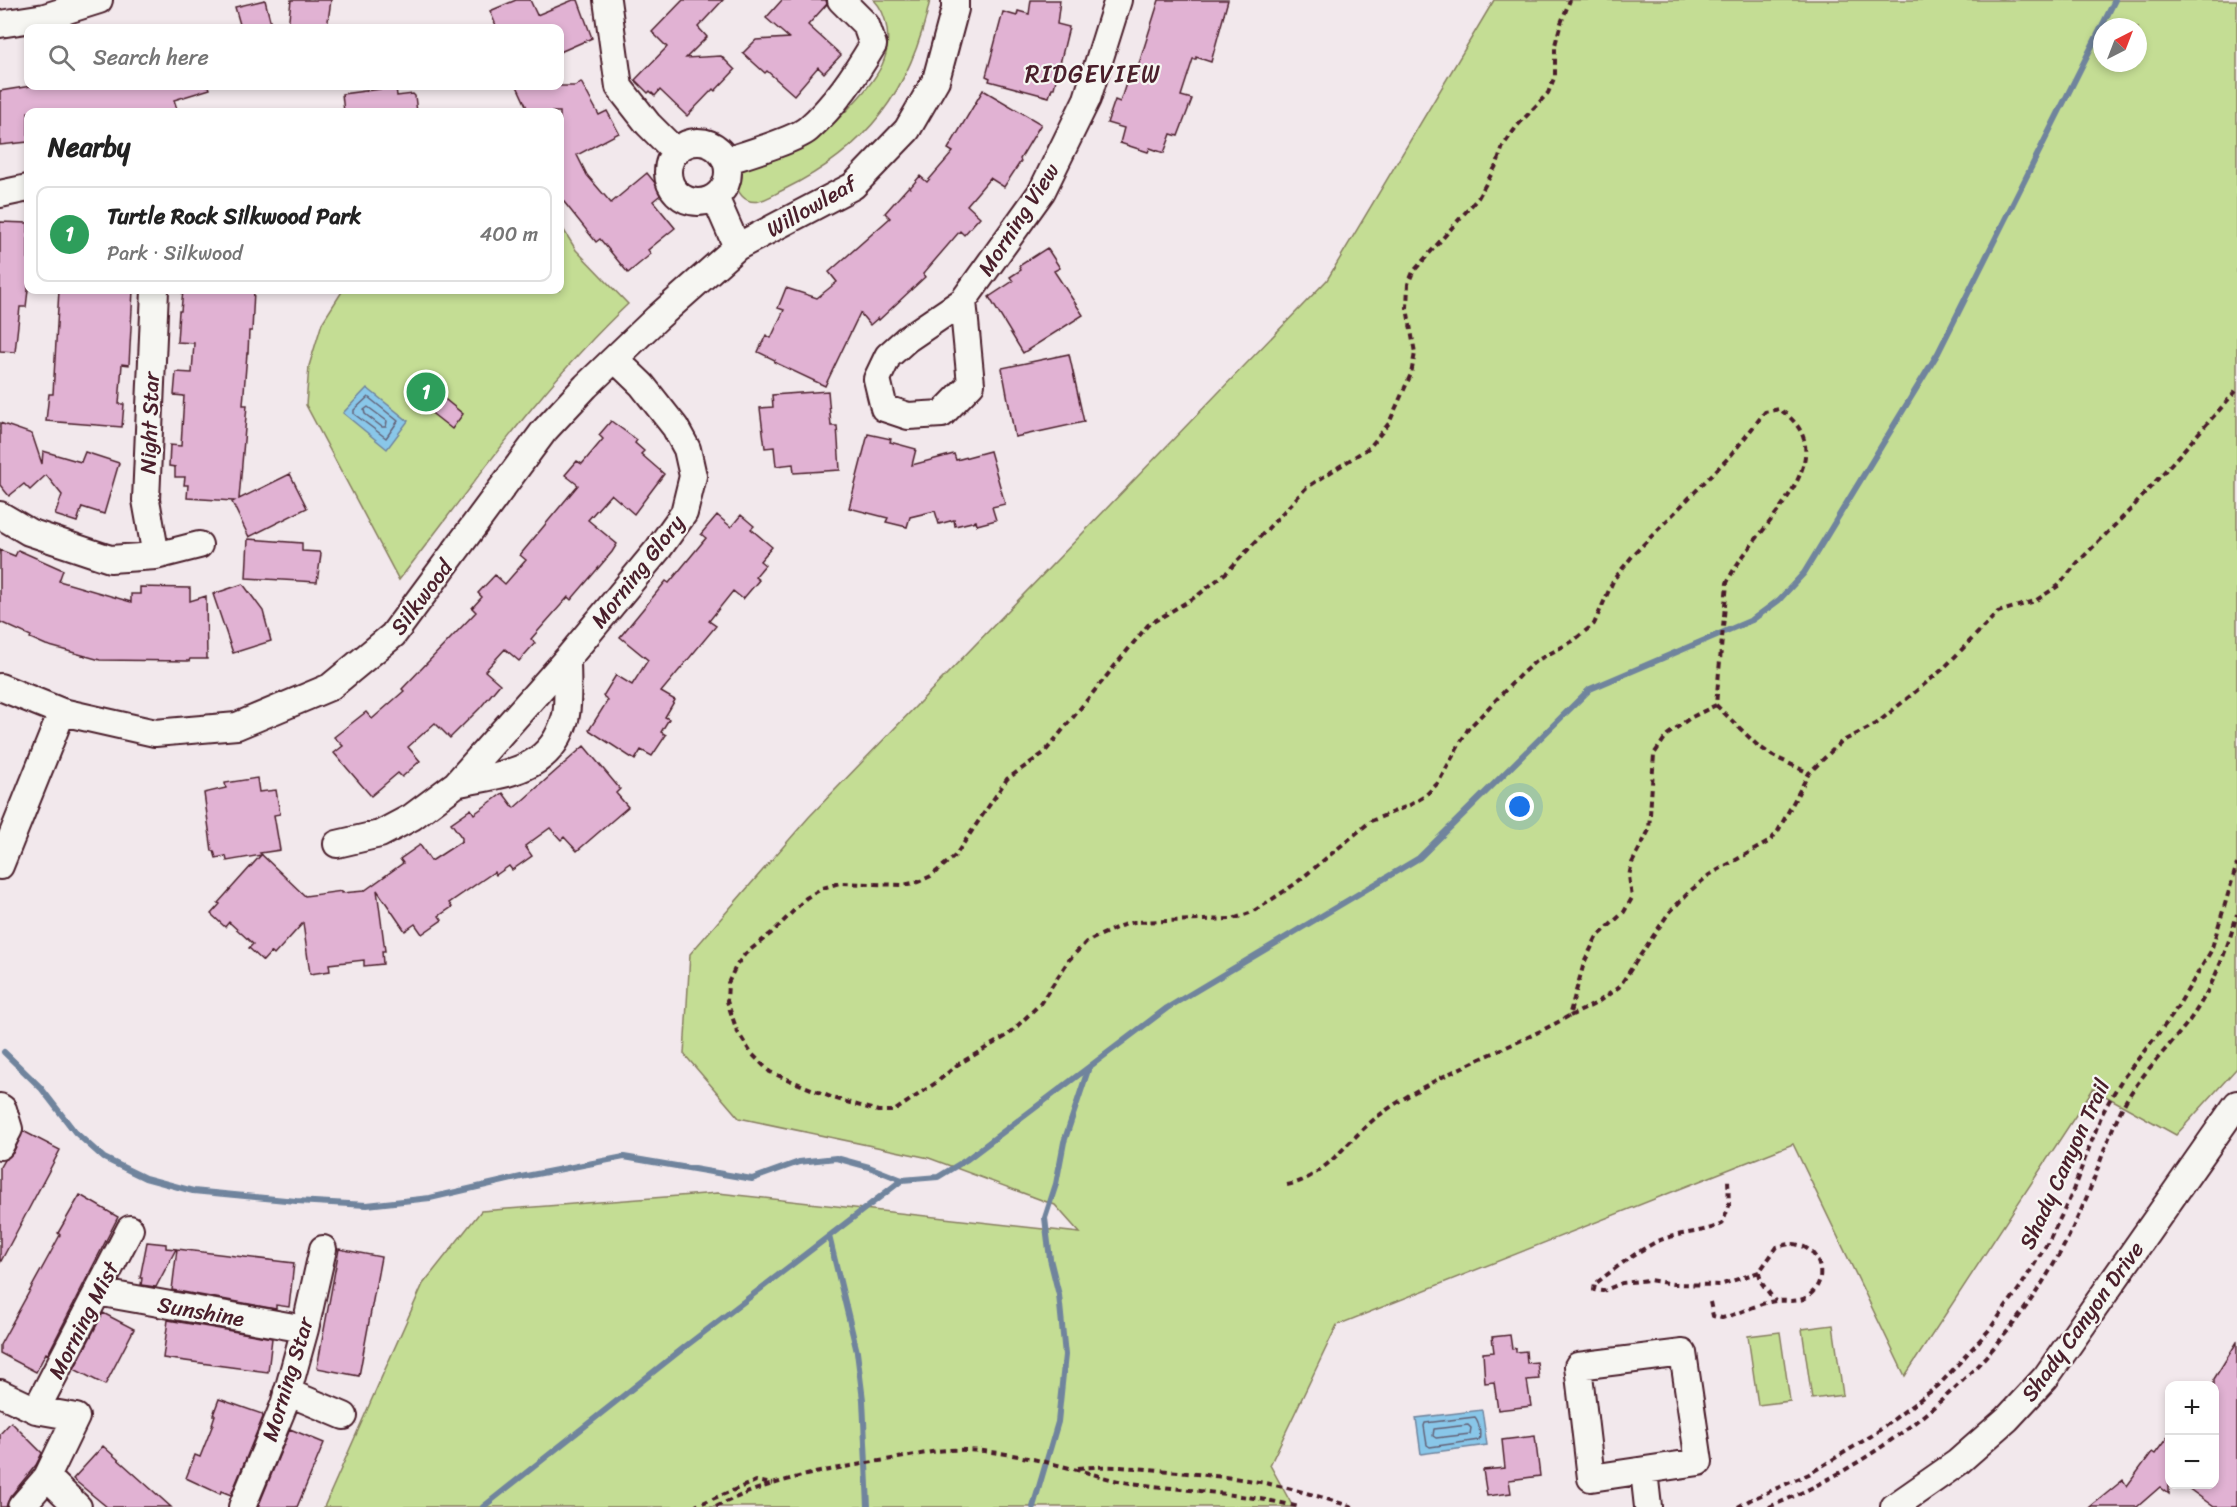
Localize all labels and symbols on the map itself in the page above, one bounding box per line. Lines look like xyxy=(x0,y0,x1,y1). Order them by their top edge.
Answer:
north arrow xyxy=(2093,18,2147,72)
district label: RIDGEVIEW xyxy=(1025,53,1161,95)
street label: Morning View xyxy=(967,154,1070,284)
street label: Willowleaf xyxy=(758,163,866,248)
street label: Night Star xyxy=(128,369,171,475)
pin: 1 xyxy=(406,370,446,414)
street label: Morning Glory xyxy=(580,505,695,637)
street label: Silkwood xyxy=(380,550,464,644)
your location xyxy=(1505,792,1534,821)
street label: Shady Canyon Trail xyxy=(2008,1072,2121,1256)
street label: Shady Canyon Drive xyxy=(2010,1232,2154,1410)
street label: Morning Mist xyxy=(37,1253,130,1386)
street label: Sunshine xyxy=(154,1285,248,1338)
street label: Morning Star xyxy=(250,1311,325,1446)

